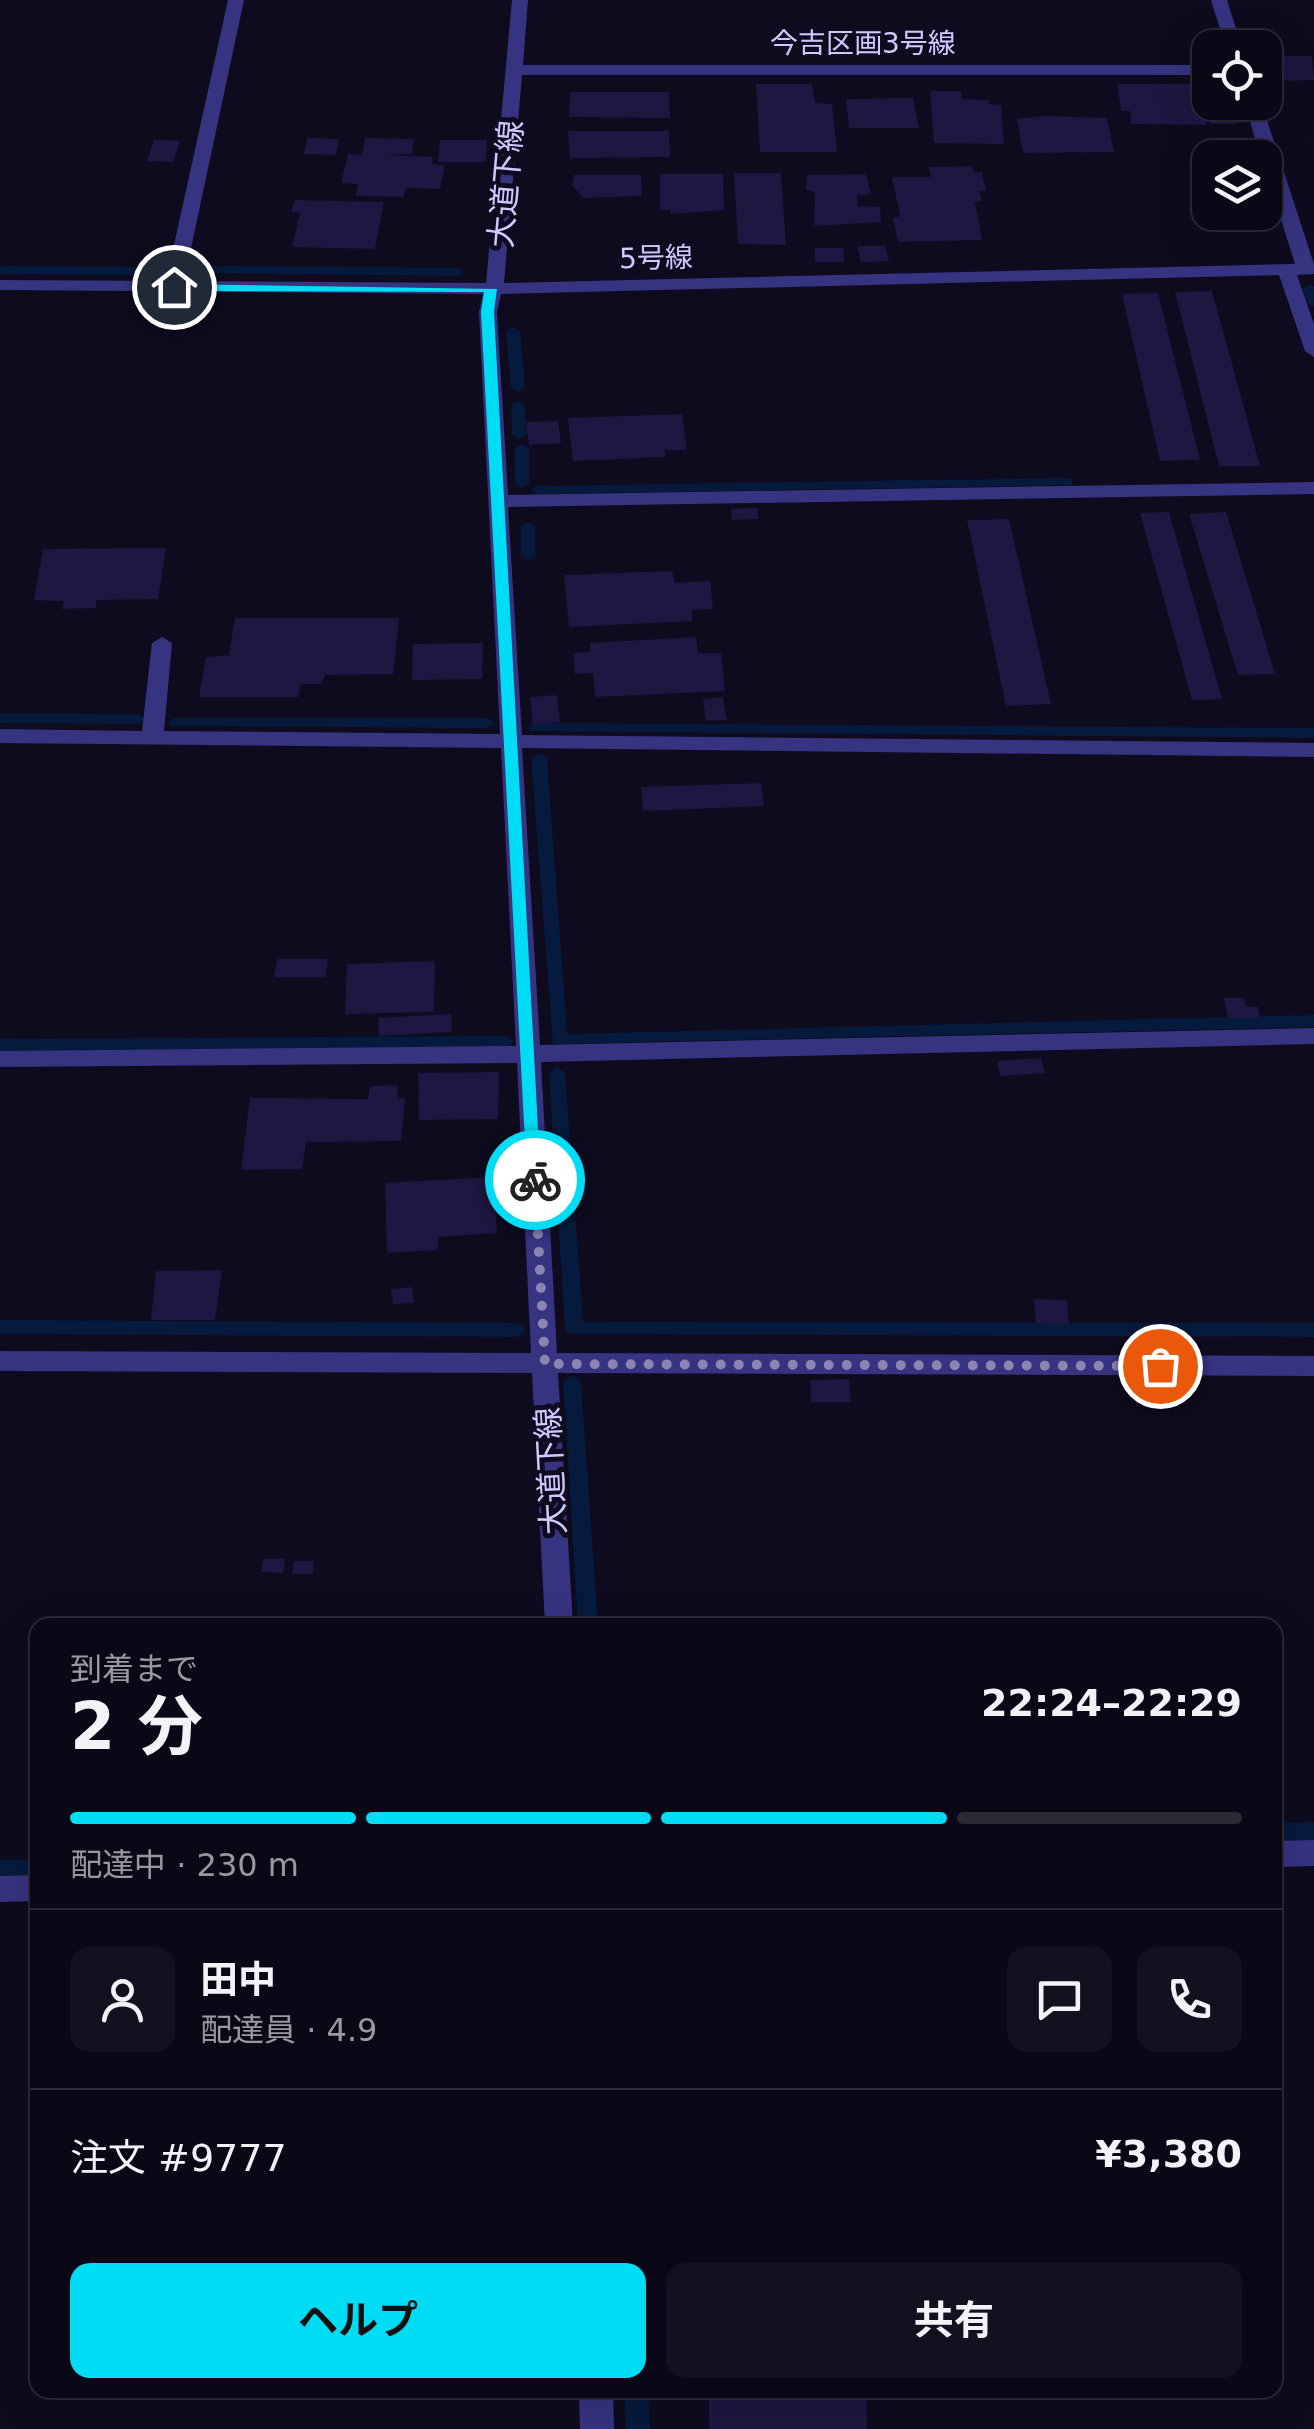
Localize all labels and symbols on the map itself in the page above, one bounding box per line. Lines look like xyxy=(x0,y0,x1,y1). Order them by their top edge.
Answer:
street label: 今吉区画3号線 xyxy=(770,27,956,60)
street label: 大道下線 xyxy=(481,119,531,249)
street label: 5号線 xyxy=(619,241,693,275)
pin xyxy=(132,245,217,330)
courier xyxy=(485,1130,585,1230)
pin xyxy=(1118,1324,1203,1409)
street label: 大道下線 xyxy=(529,1406,573,1536)

